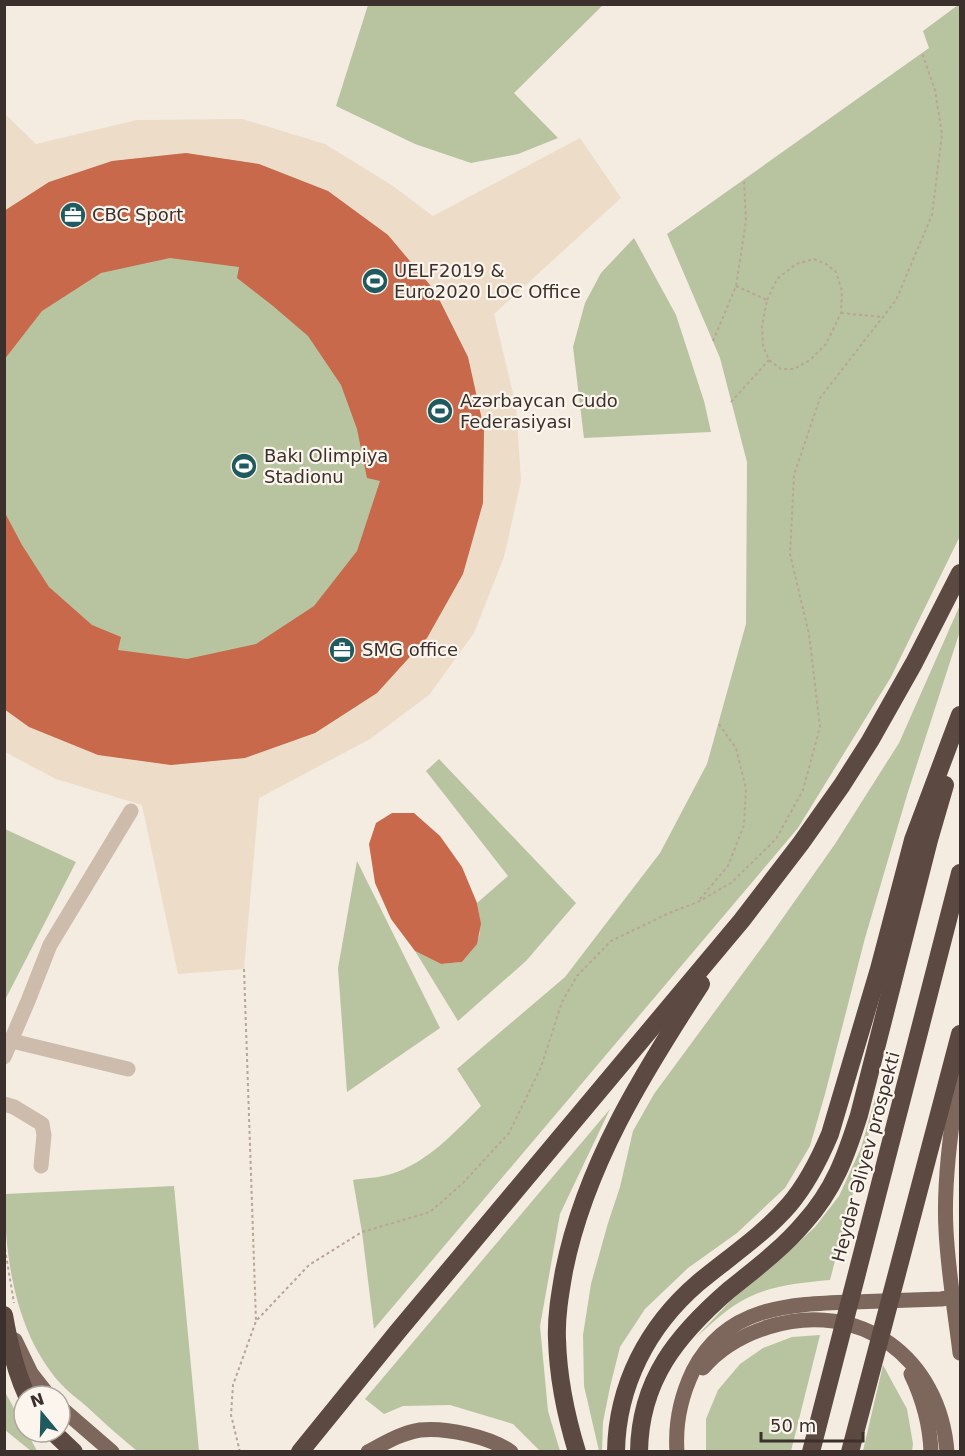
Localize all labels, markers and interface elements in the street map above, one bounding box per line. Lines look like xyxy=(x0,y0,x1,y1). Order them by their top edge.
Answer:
office icon: CBC Sport xyxy=(58,200,88,230)
place label: CBC Sport xyxy=(92,204,183,225)
place label: UELF2019 & Euro2020 LOC Office xyxy=(394,260,581,302)
sports icon: UELF2019 & Euro2020 LOC Office xyxy=(360,266,390,296)
place label: Azərbaycan Cudo Federasiyası xyxy=(460,390,618,432)
sports icon: Azərbaycan Cudo Federasiyası xyxy=(425,396,455,426)
place label: Bakı Olimpiya Stadionu xyxy=(264,445,388,487)
sports icon: Bakı Olimpiya Stadionu xyxy=(229,451,259,481)
office icon: SMG office xyxy=(327,635,357,665)
place label: SMG office xyxy=(362,639,458,660)
street label: Heydər Əliyev prospekti xyxy=(827,1049,904,1264)
north arrow xyxy=(12,1384,72,1444)
text: N xyxy=(28,1389,47,1411)
scale bar xyxy=(761,1405,863,1443)
text: 50 m xyxy=(770,1415,816,1436)

